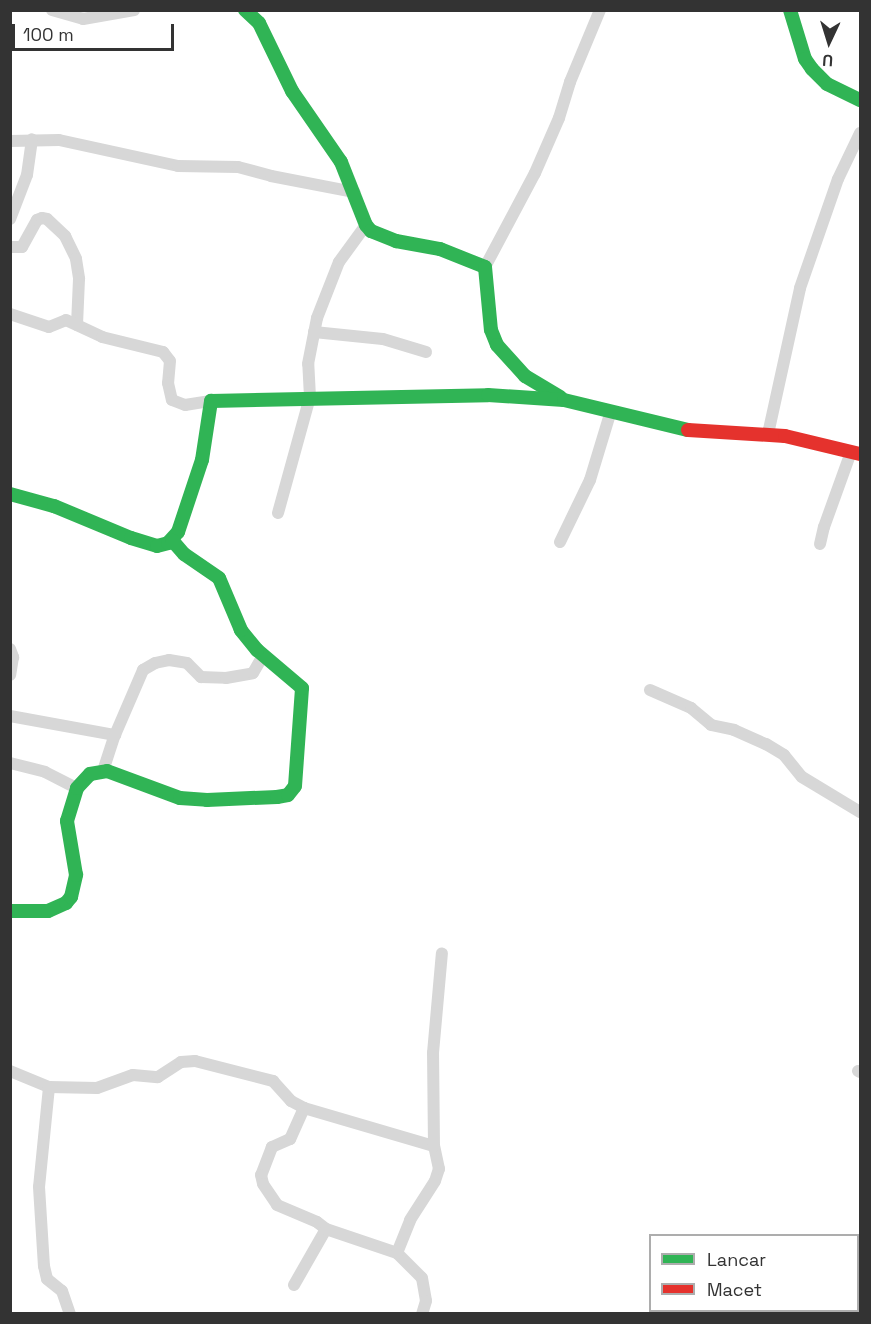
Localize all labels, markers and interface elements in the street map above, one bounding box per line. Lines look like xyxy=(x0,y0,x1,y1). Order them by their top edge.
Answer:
scale bar xyxy=(15,12,177,50)
north arrow xyxy=(799,12,859,72)
text: 100 m xyxy=(23,23,74,46)
text: U xyxy=(822,50,834,71)
legend xyxy=(649,1234,859,1312)
text: Lancar xyxy=(707,1248,766,1271)
text: Macet xyxy=(707,1278,762,1301)

